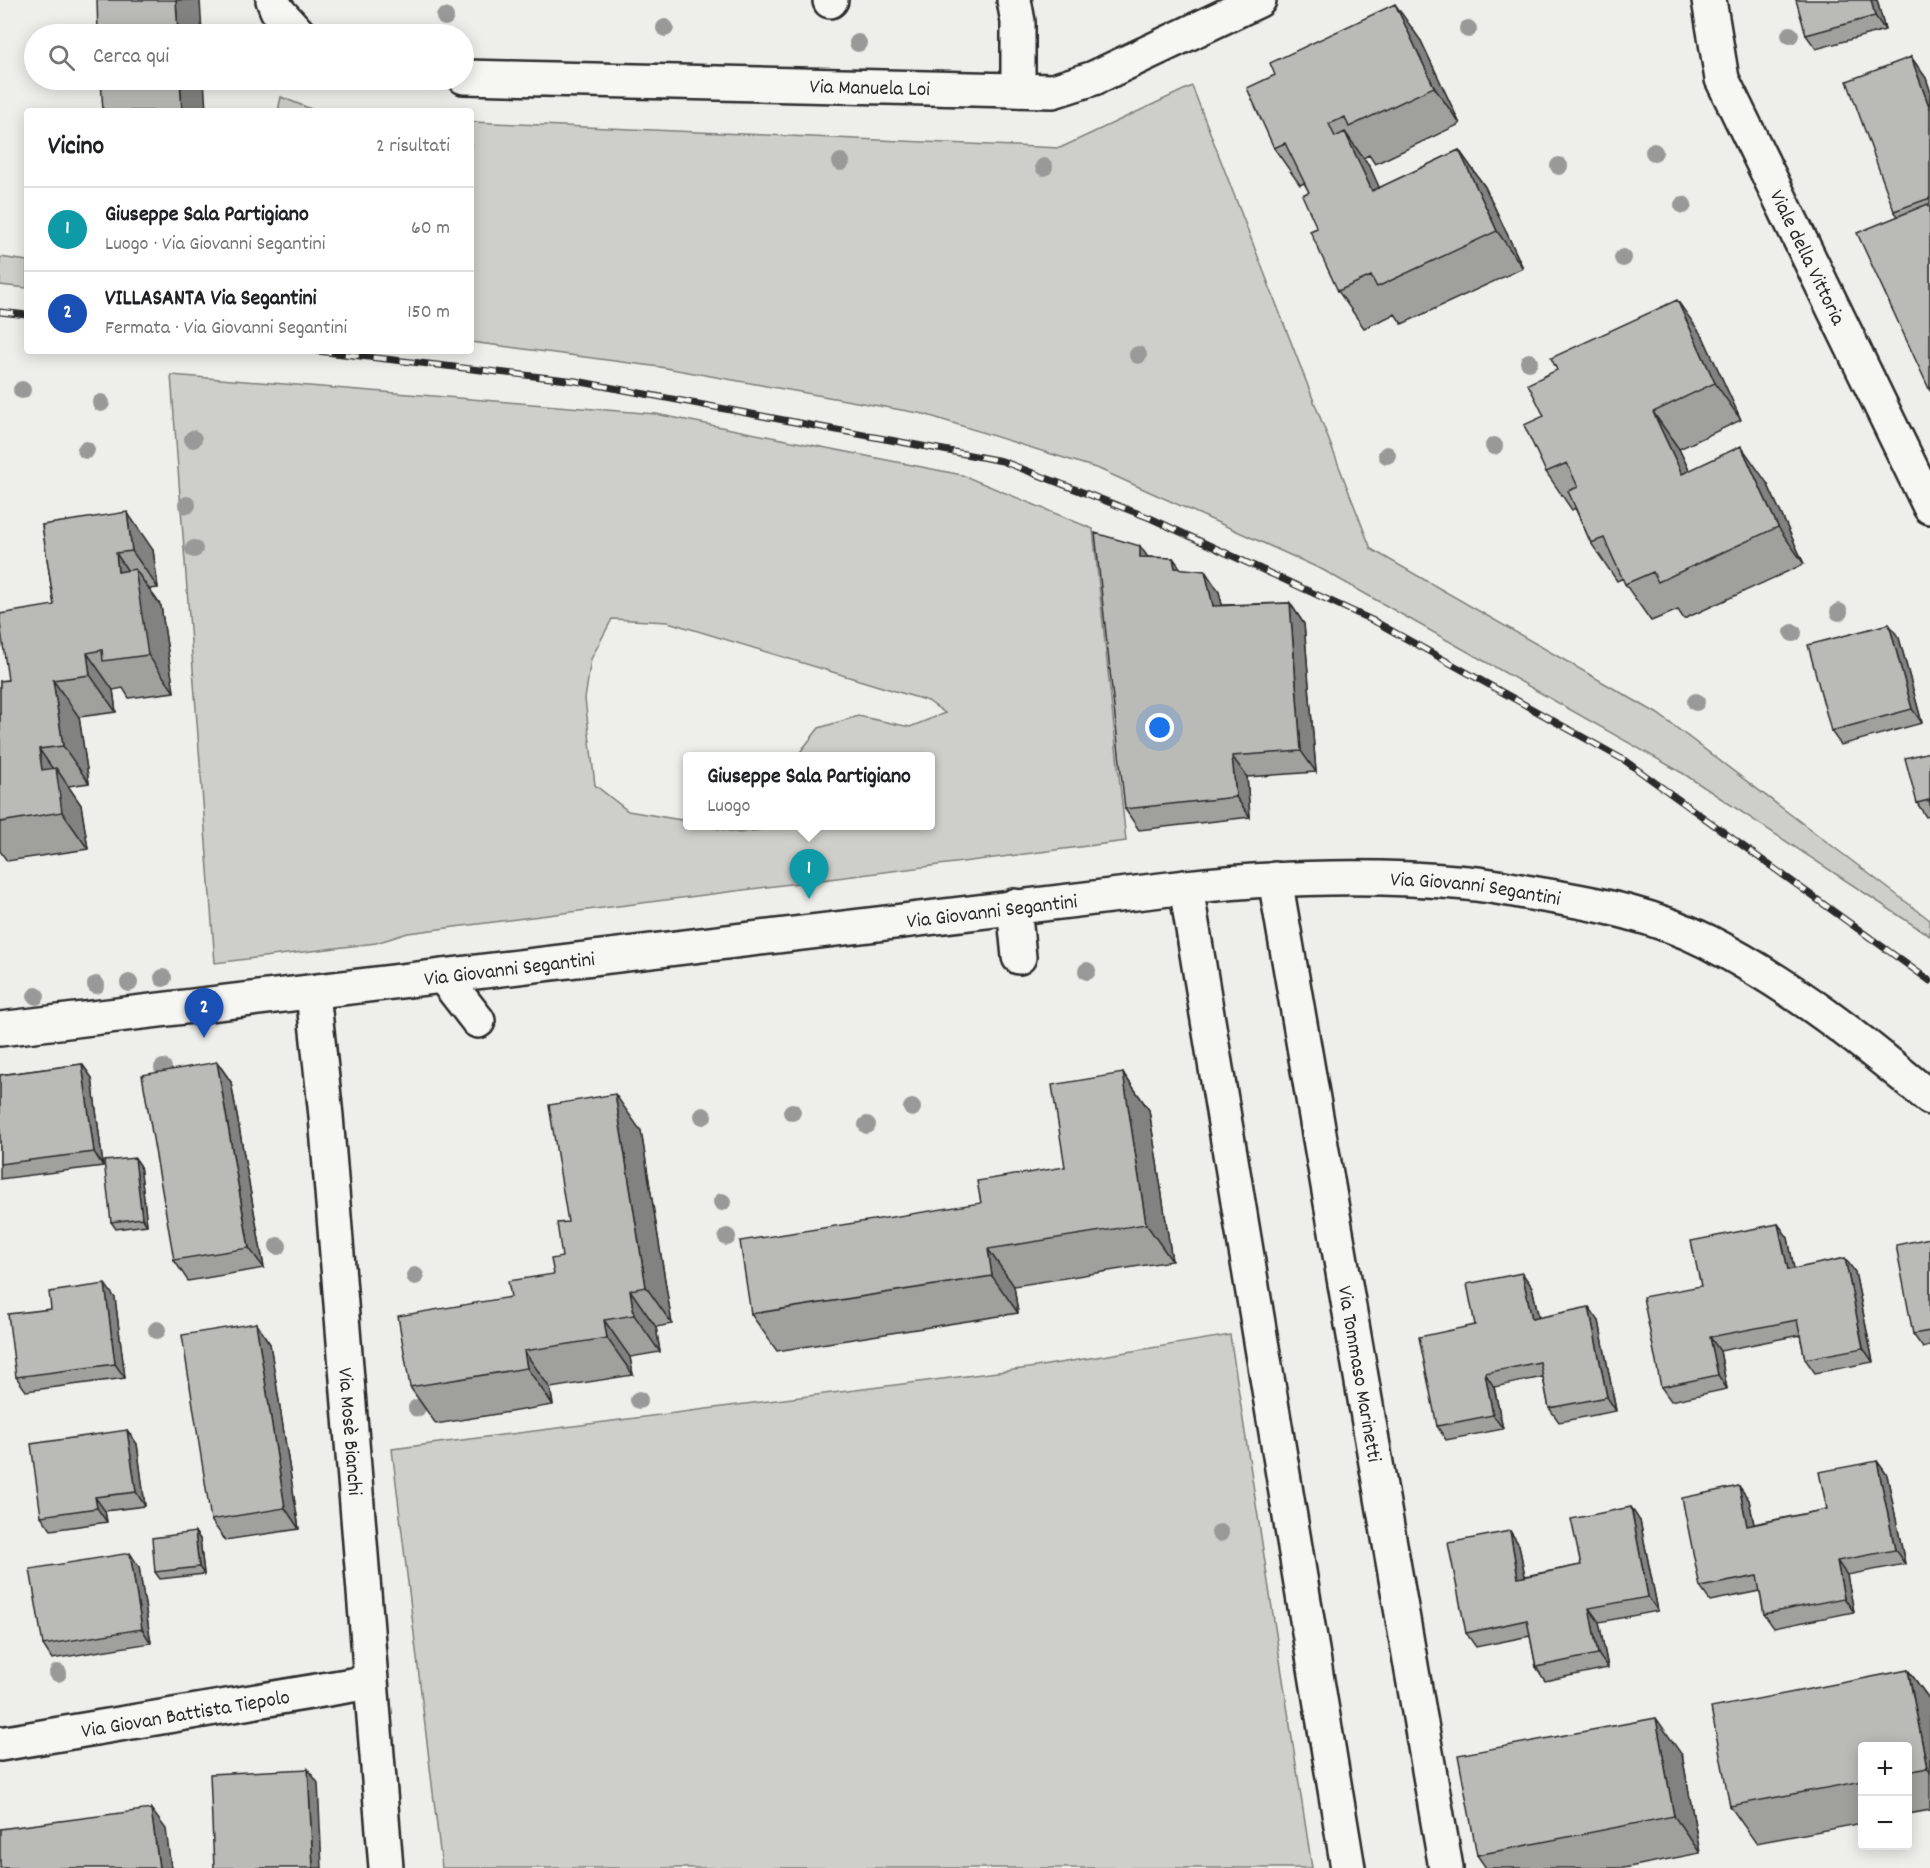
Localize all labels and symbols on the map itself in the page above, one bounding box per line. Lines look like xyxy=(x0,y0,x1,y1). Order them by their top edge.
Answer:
street label: Via Manuela Loi xyxy=(809,73,930,106)
street label: Viale della Vittoria xyxy=(1760,186,1852,332)
your location xyxy=(1145,713,1174,742)
pin: 1 xyxy=(790,850,828,899)
street label: Via Giovanni Segantini xyxy=(1390,866,1563,916)
street label: Via Giovanni Segantini xyxy=(905,888,1079,938)
street label: Via Giovanni Segantini xyxy=(423,946,597,996)
pin: 2 xyxy=(184,988,224,1038)
street label: Via Tommaso Marinetti xyxy=(1328,1284,1388,1465)
street label: Via Mosè Bianchi xyxy=(328,1366,368,1497)
street label: Via Giovan Battista Tiepolo xyxy=(79,1684,292,1748)

